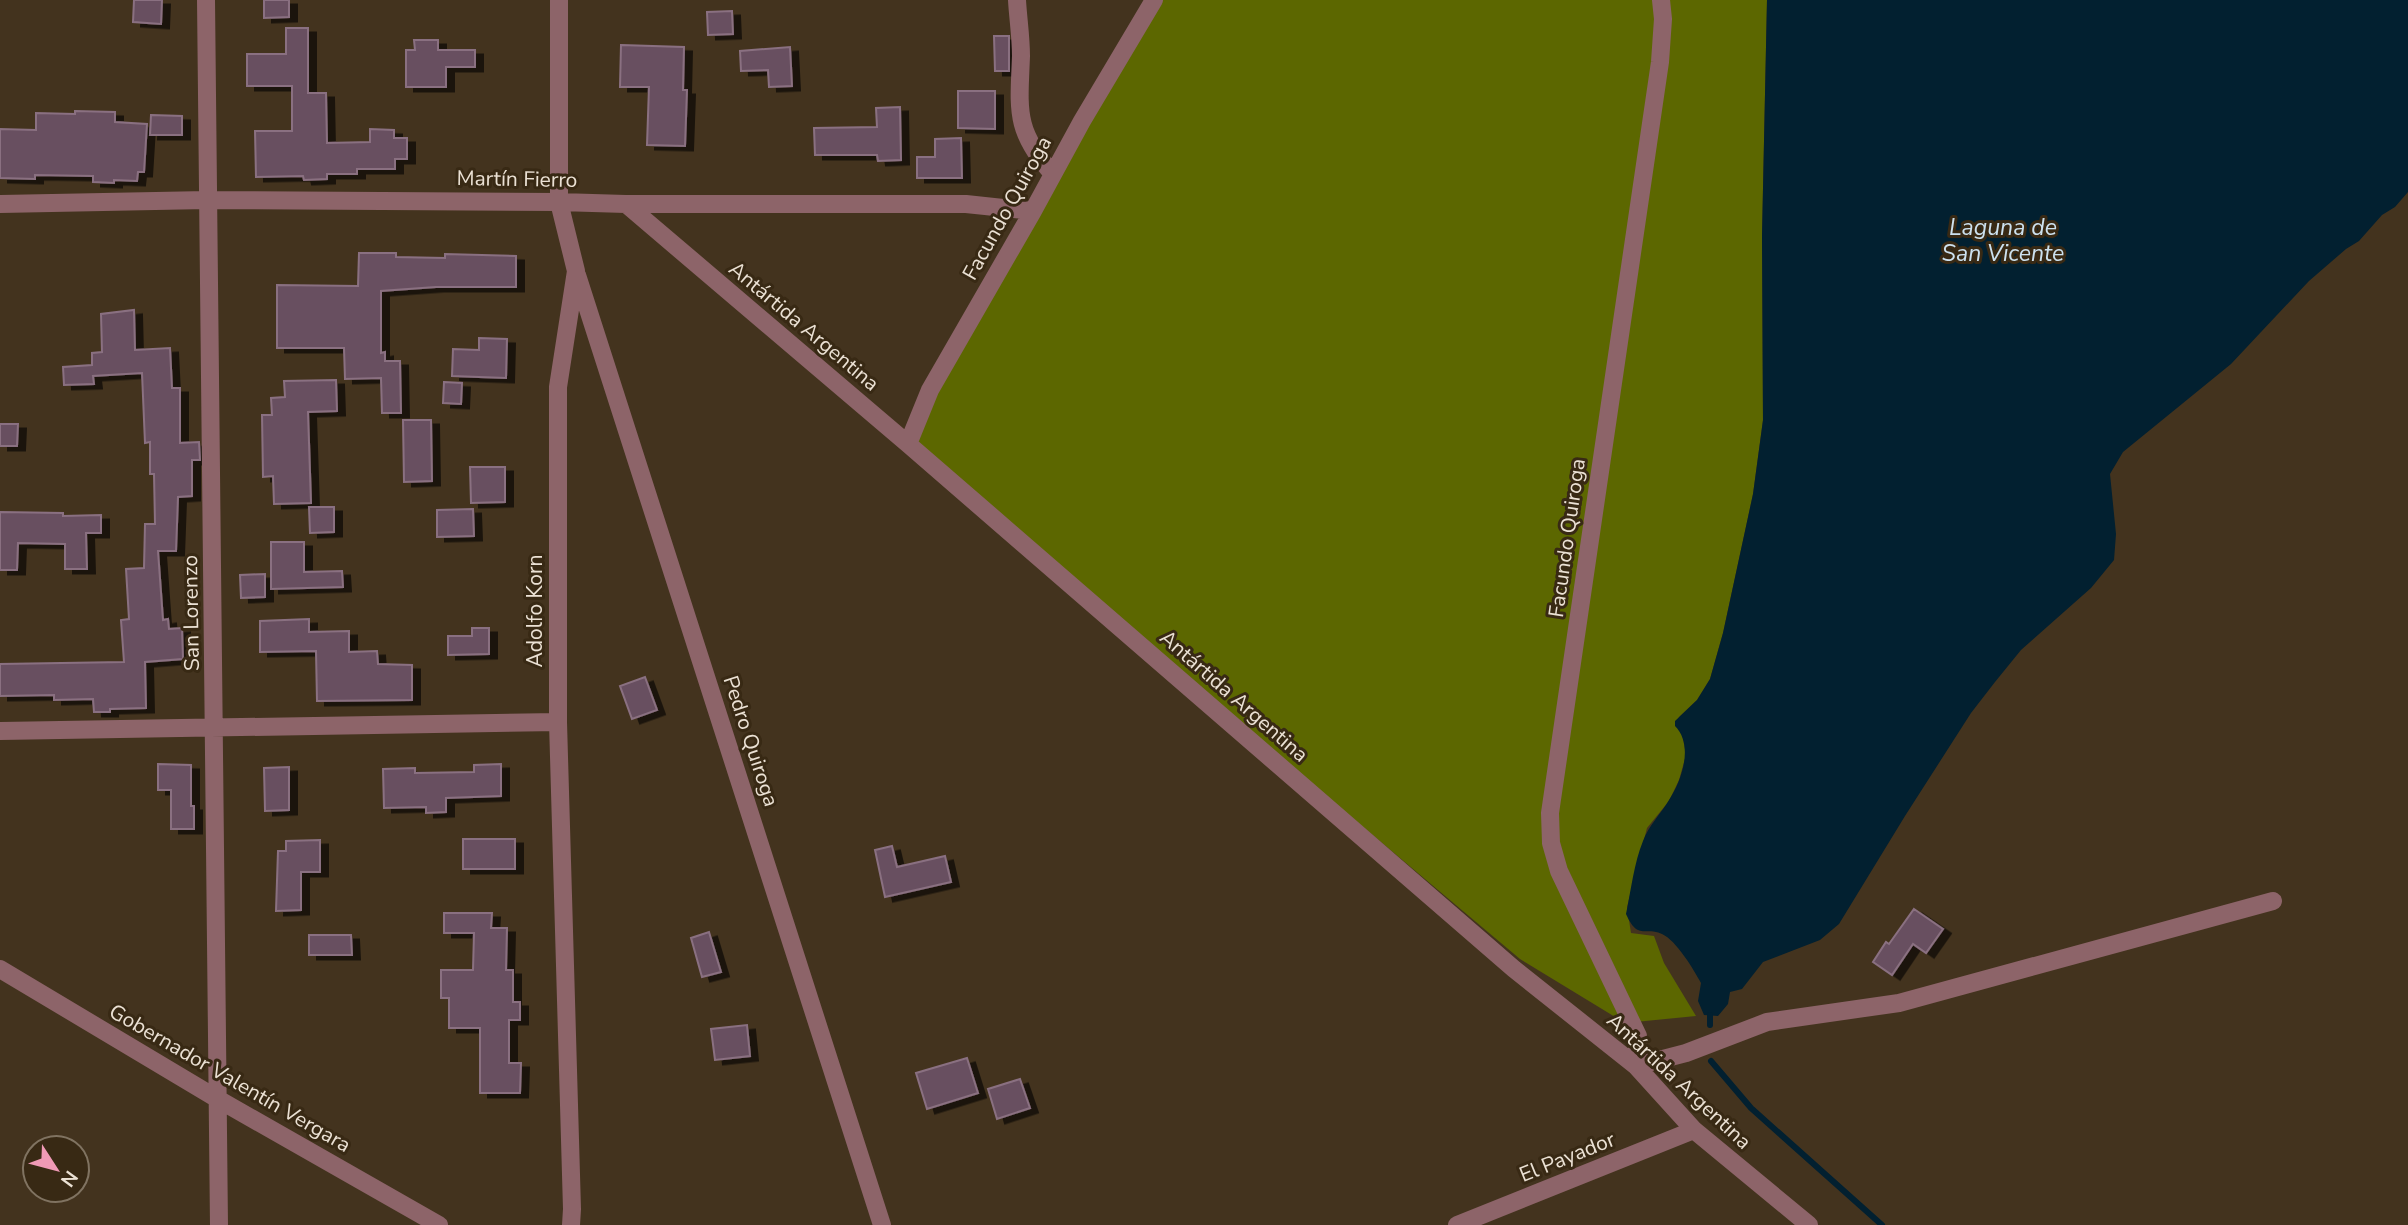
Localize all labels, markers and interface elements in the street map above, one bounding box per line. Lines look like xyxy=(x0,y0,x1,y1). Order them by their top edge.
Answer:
street label: Facundo Quiroga xyxy=(956,131,1058,285)
street label: Martín Fierro xyxy=(456,164,578,194)
water label: Laguna de San Vicente xyxy=(1942,212,2064,269)
street label: Antártida Argentina xyxy=(723,255,885,397)
street label: Facundo Quiroga xyxy=(1542,457,1592,619)
street label: San Lorenzo xyxy=(176,555,206,671)
street label: Adolfo Korn xyxy=(521,555,549,667)
street label: Antártida Argentina xyxy=(1154,624,1314,768)
street label: Pedro Quiroga xyxy=(717,672,785,810)
street label: Gobernador Valentín Vergara xyxy=(104,997,356,1159)
street label: Antártida Argentina xyxy=(1601,1007,1757,1155)
street label: El Payador xyxy=(1515,1125,1619,1189)
north arrow xyxy=(21,1134,91,1204)
text: N xyxy=(54,1165,84,1192)

